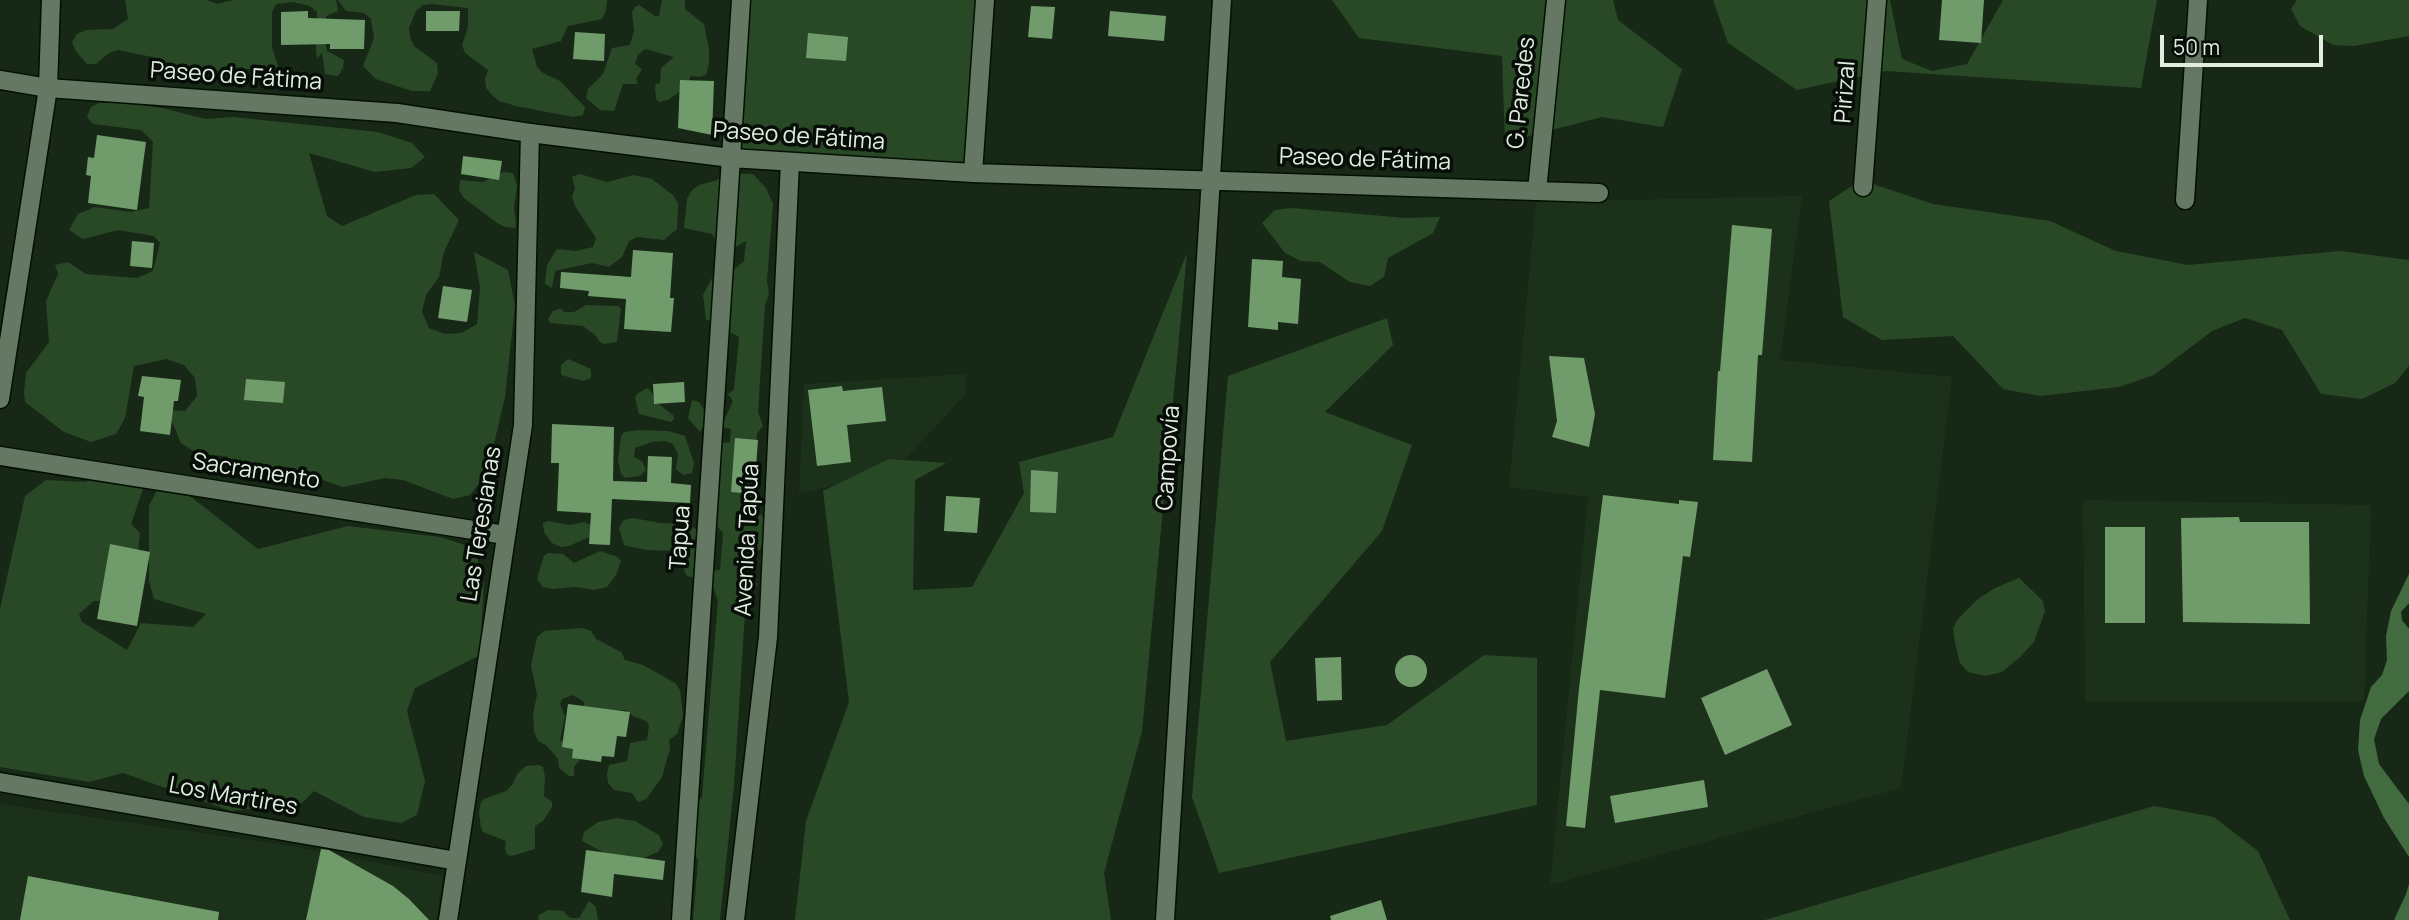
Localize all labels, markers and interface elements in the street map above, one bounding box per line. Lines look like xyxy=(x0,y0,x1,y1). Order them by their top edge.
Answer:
scale bar xyxy=(2164,21,2327,65)
text: 50 m xyxy=(2173,33,2220,61)
street label: G. Paredes xyxy=(1502,36,1542,150)
street label: Paseo de Fátima xyxy=(149,57,323,97)
street label: Pirizal xyxy=(1830,60,1862,124)
street label: Paseo de Fátima xyxy=(712,117,886,157)
street label: Paseo de Fátima xyxy=(1278,143,1452,177)
street label: Campovía xyxy=(1152,405,1186,511)
street label: Las Teresianas xyxy=(456,444,508,604)
street label: Sacramento xyxy=(190,448,322,496)
street label: Avenida Tapúa xyxy=(730,463,766,617)
street label: Tapua xyxy=(665,505,697,571)
street label: Los Martires xyxy=(166,772,300,822)

